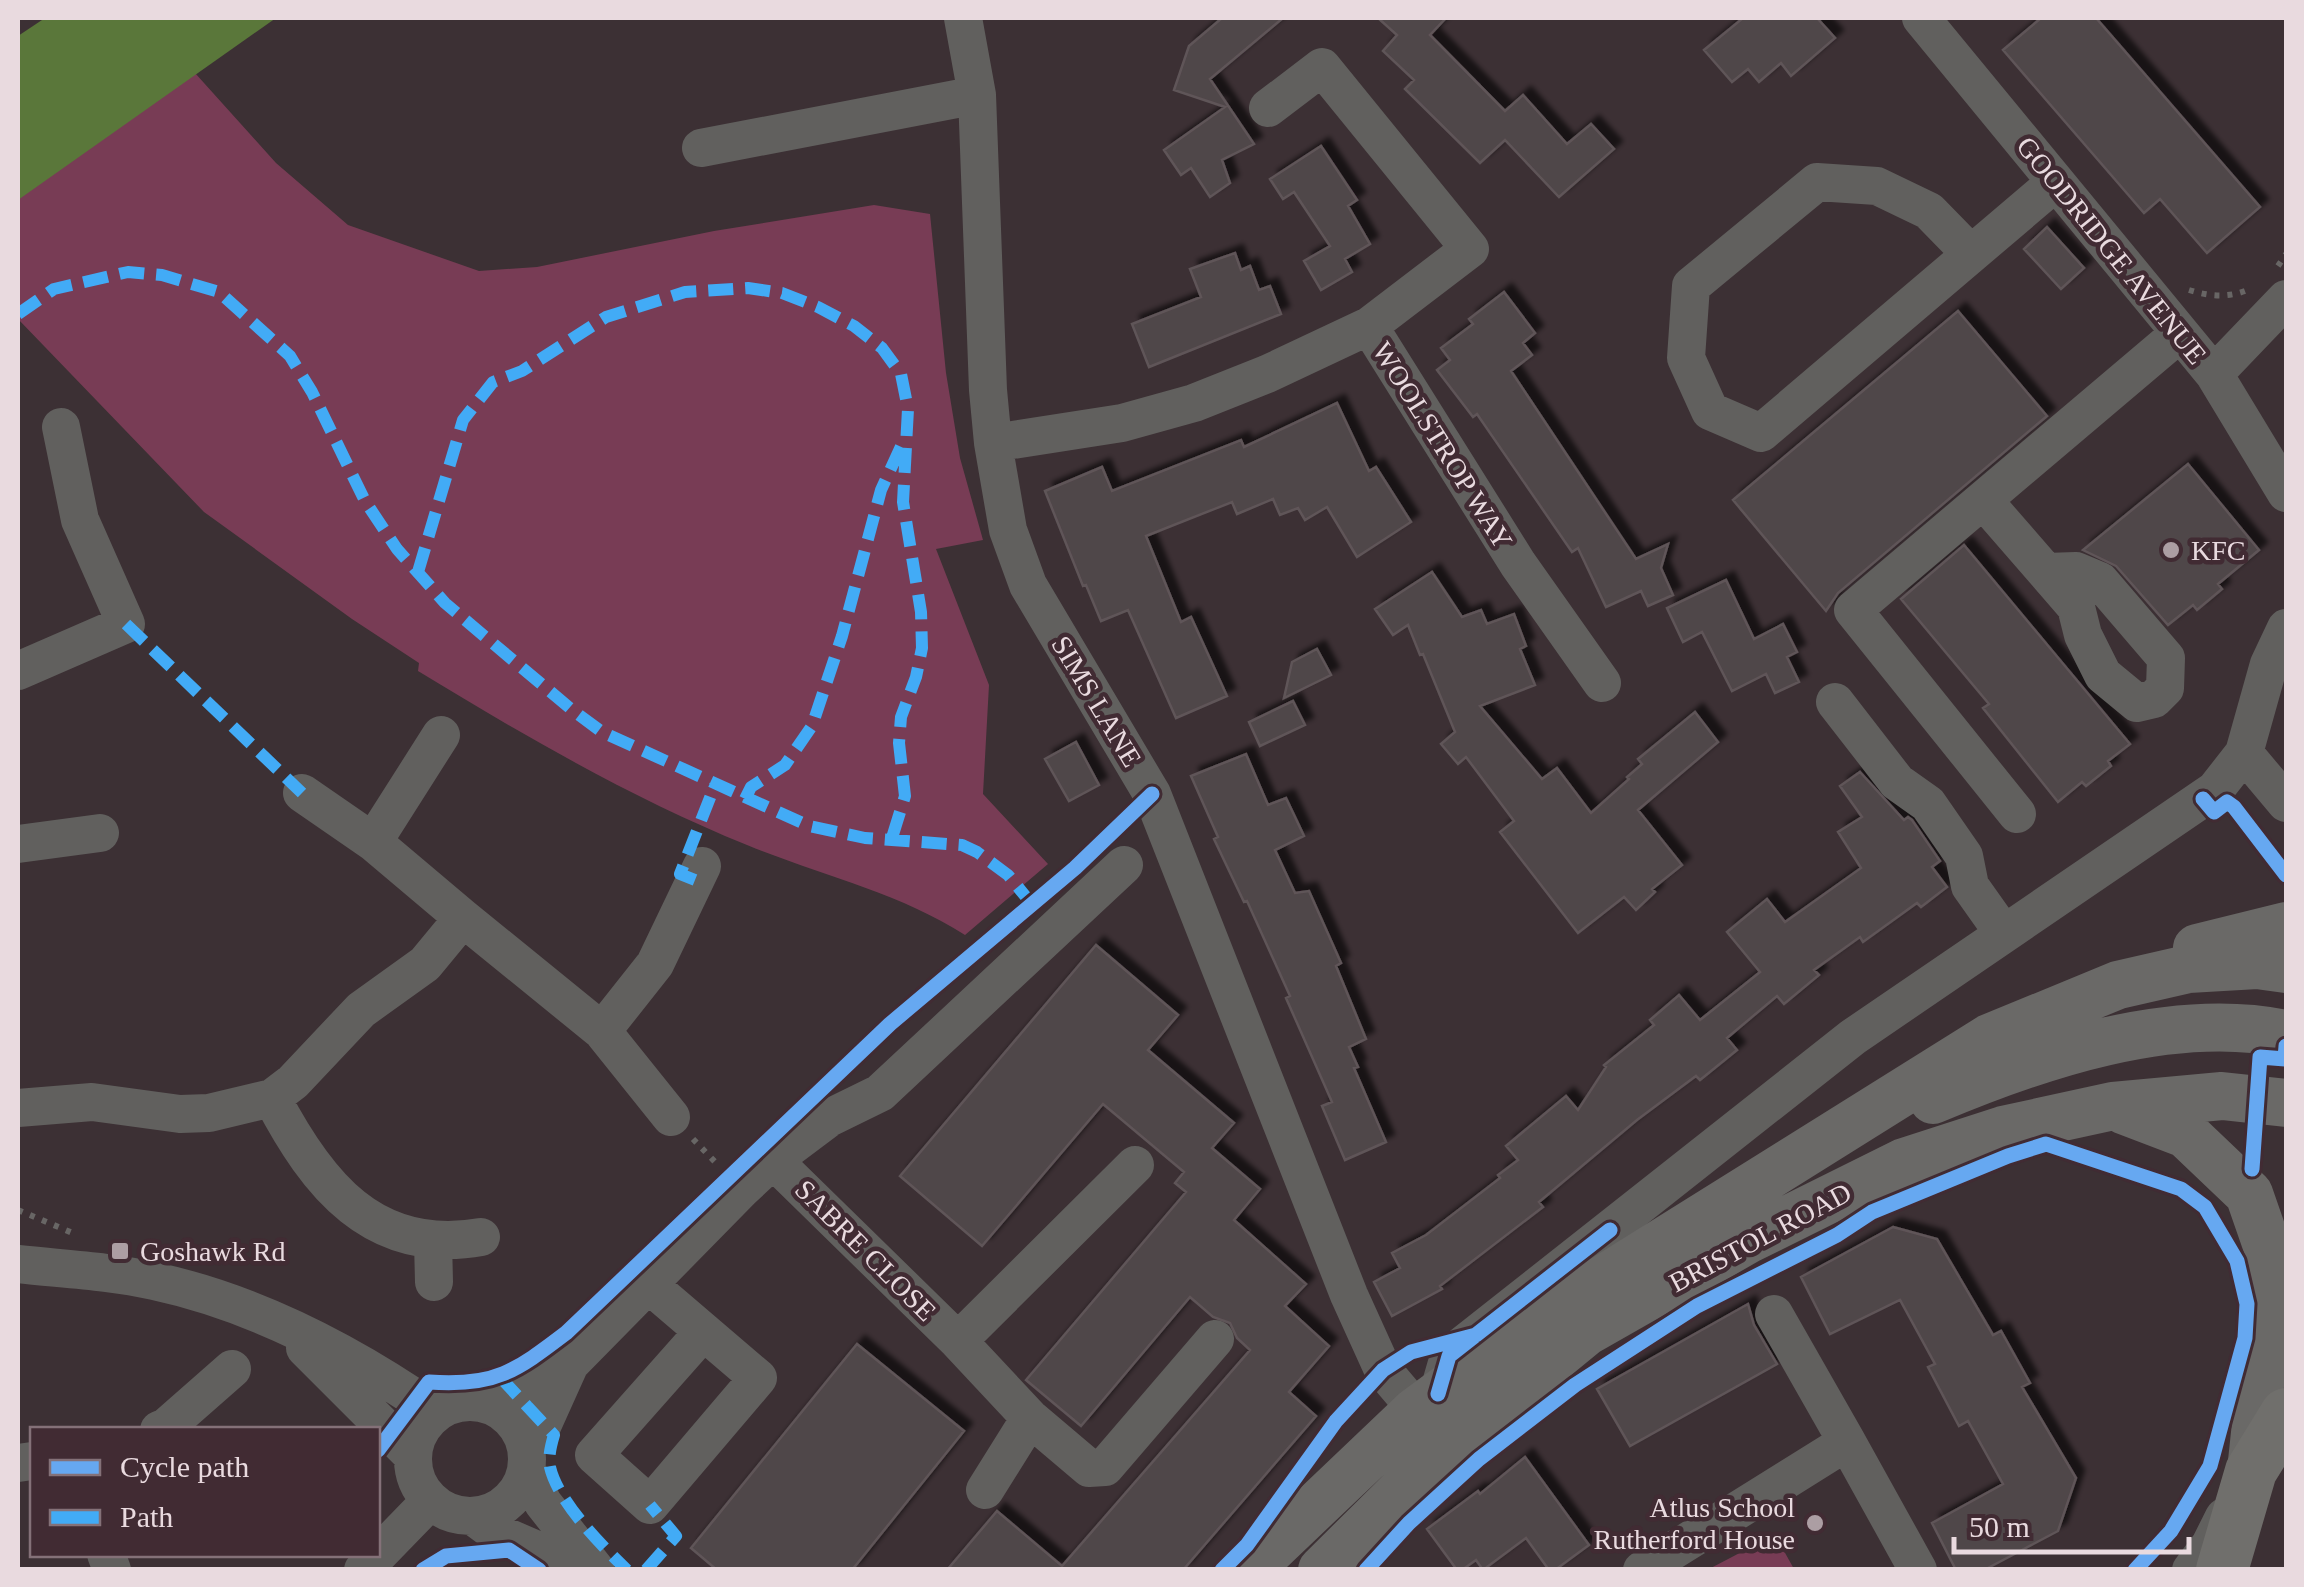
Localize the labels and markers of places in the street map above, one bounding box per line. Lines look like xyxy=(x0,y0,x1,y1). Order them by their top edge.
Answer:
place label: KFC xyxy=(2191,535,2245,566)
marker: KFC xyxy=(2160,539,2182,561)
place label: Goshawk Rd xyxy=(140,1236,285,1267)
marker: Goshawk Rd xyxy=(109,1240,131,1262)
place label: Atlus School Rutherford House xyxy=(1594,1492,1795,1555)
marker: Atlus School Rutherford House xyxy=(1804,1512,1826,1534)

